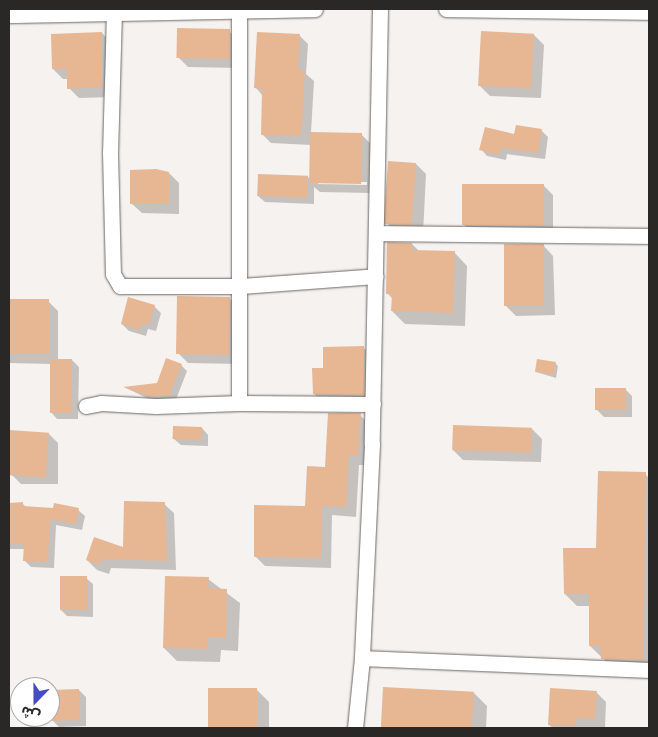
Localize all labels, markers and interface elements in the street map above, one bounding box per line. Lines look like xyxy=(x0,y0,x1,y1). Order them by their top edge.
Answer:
north arrow xyxy=(10,677,60,727)
text: ش xyxy=(17,702,42,728)

